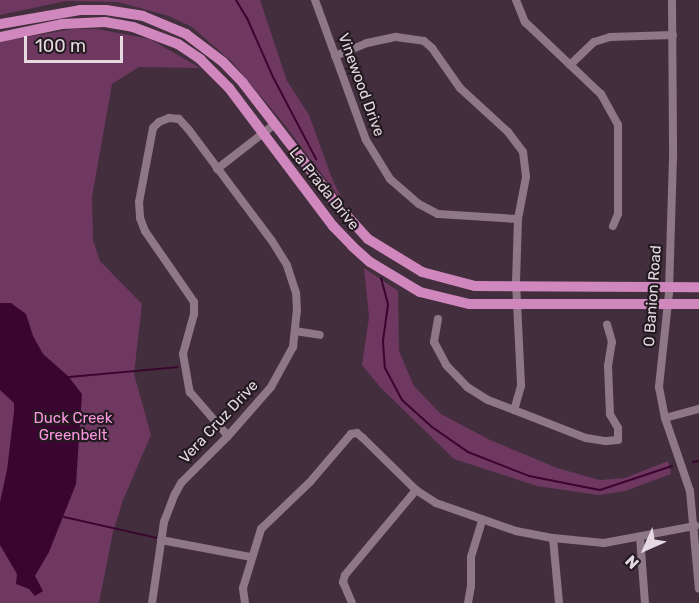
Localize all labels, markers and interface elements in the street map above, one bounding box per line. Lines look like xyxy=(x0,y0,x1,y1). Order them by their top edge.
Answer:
scale bar xyxy=(27,24,126,62)
street label: Vinewood Drive xyxy=(334,31,388,139)
text: 100 m xyxy=(35,35,86,57)
street label: La Prada Drive xyxy=(285,144,363,234)
street label: O Banion Road xyxy=(640,245,666,347)
street label: Vera Cruz Drive xyxy=(176,377,262,467)
park label: Duck Creek Greenbelt xyxy=(33,409,113,444)
north arrow xyxy=(615,519,675,579)
text: N xyxy=(621,551,643,573)

